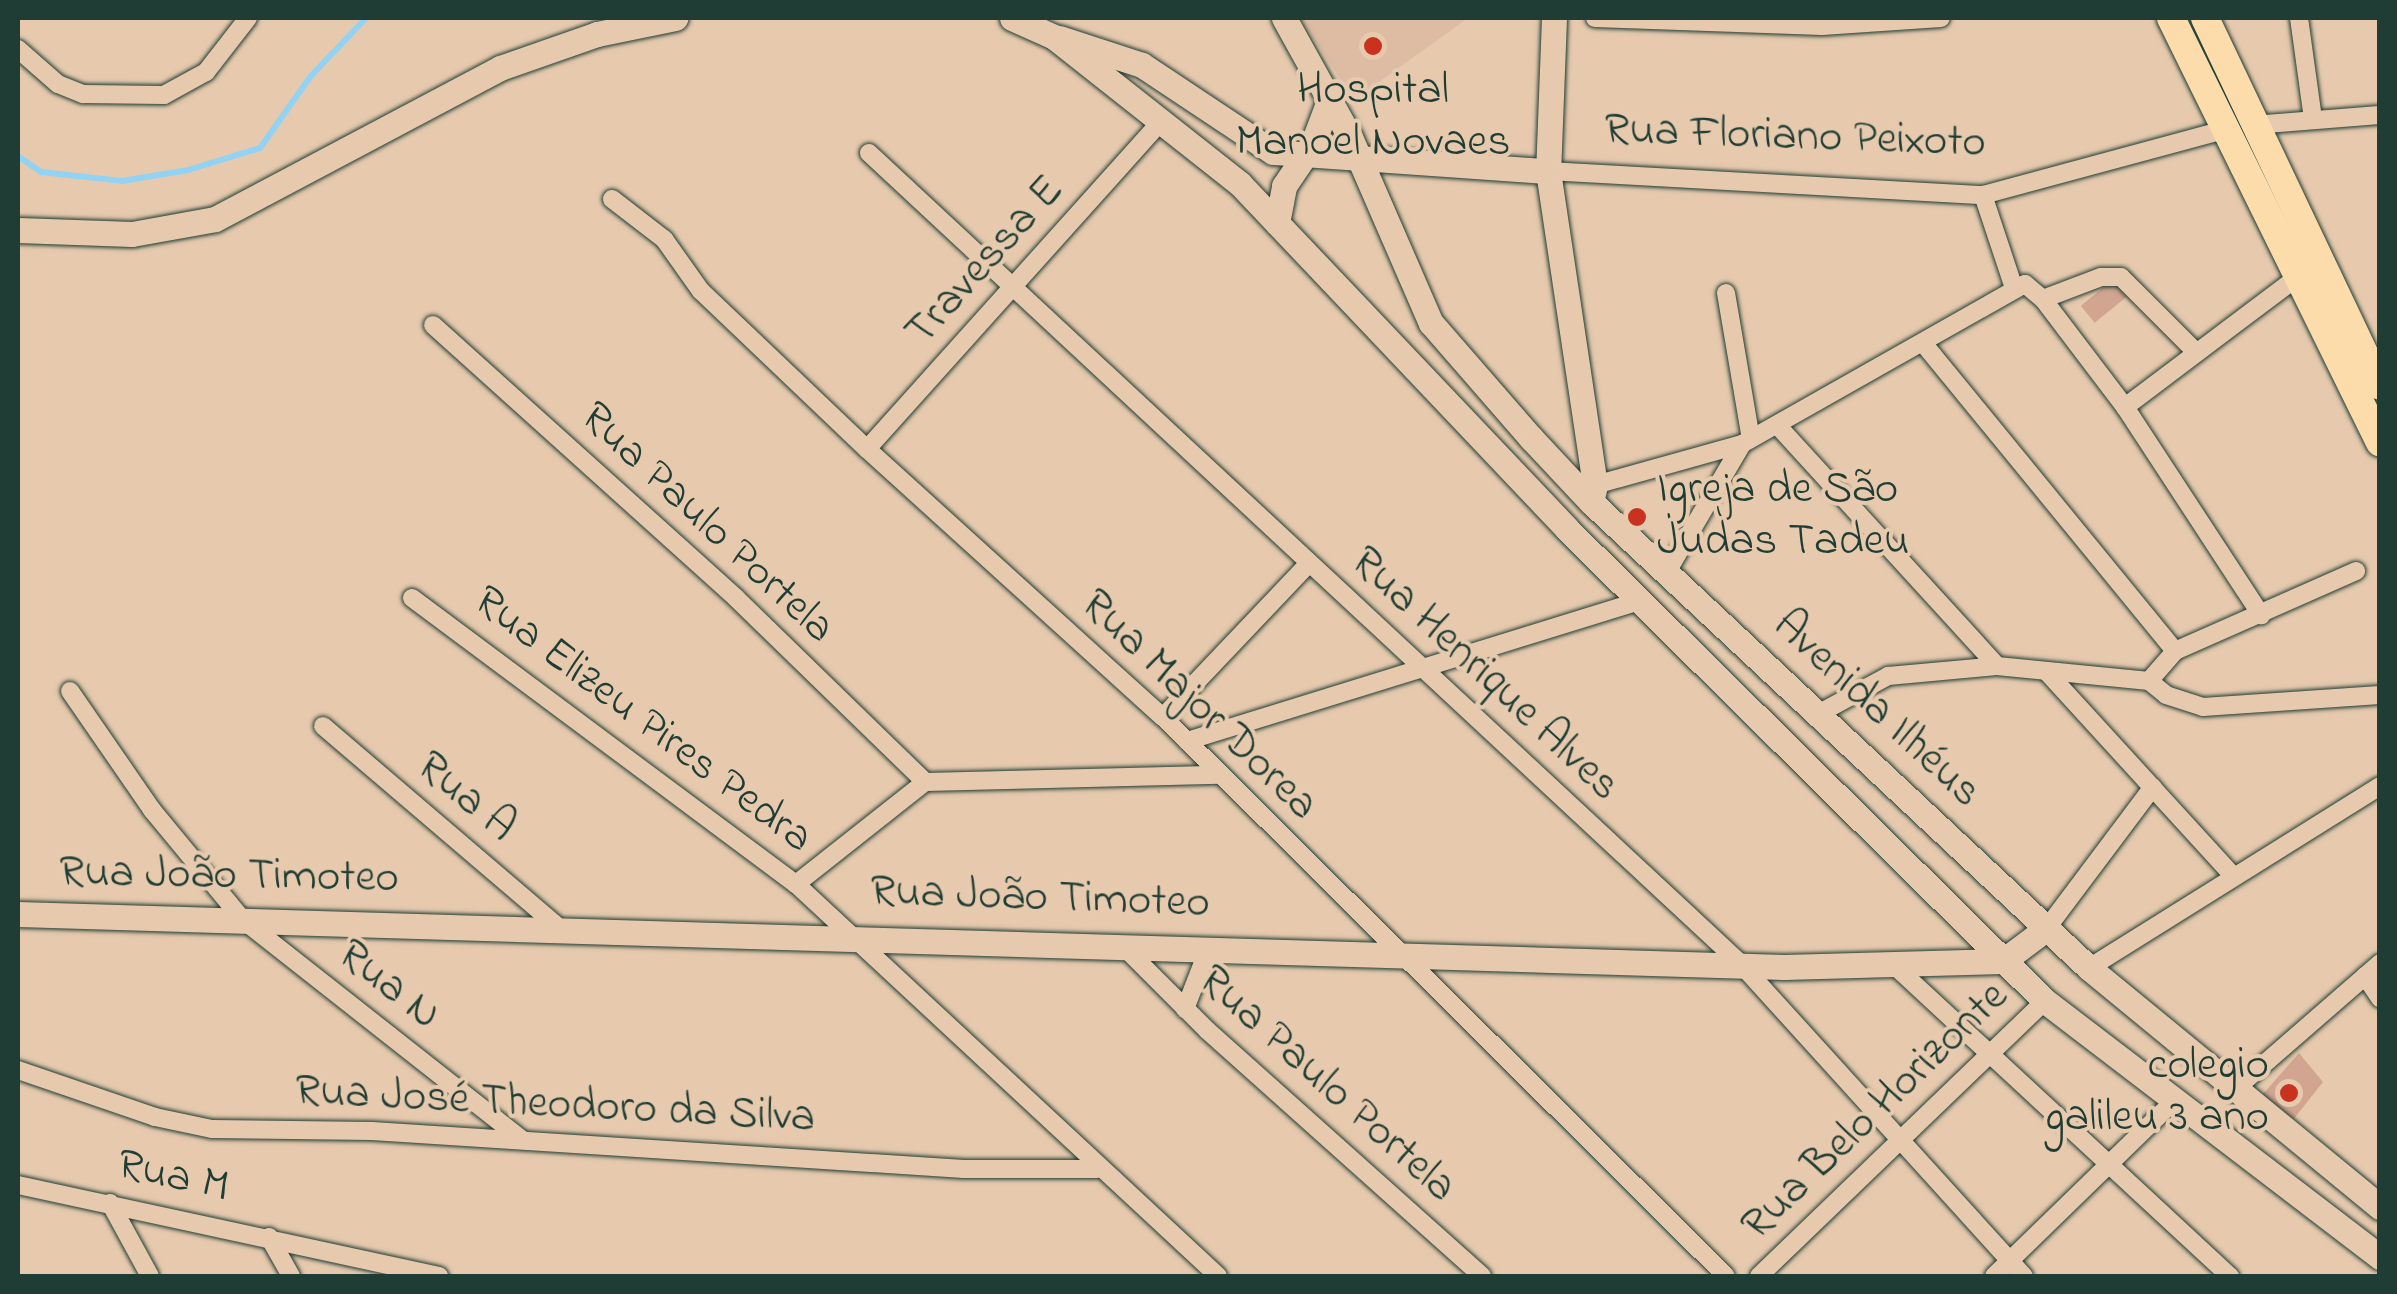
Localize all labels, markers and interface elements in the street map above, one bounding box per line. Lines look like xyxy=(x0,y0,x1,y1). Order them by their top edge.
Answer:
marker: Hospital Manoel Novaes xyxy=(1360,33,1386,59)
place label: Hospital Manoel Novaes xyxy=(1236,65,1510,171)
street label: Rua Floriano Peixoto xyxy=(1603,104,1987,172)
street label: Travessa E xyxy=(895,165,1077,359)
street label: Rua Paulo Portela xyxy=(567,392,845,656)
place label: Igreja de São Judas Tadeu xyxy=(1657,464,1909,570)
marker: Igreja de São Judas Tadeu xyxy=(1626,506,1648,528)
street label: Rua Henrique Alves xyxy=(1338,536,1630,814)
street label: Rua Elizeu Pires Pedra xyxy=(461,576,823,866)
street label: Rua Major Dorea xyxy=(1068,579,1328,833)
street label: Avenida Ilhéus xyxy=(1760,600,1992,820)
street label: Rua A xyxy=(404,741,526,855)
street label: Rua João Timoteo xyxy=(59,847,399,907)
street label: Rua João Timoteo xyxy=(869,866,1211,932)
street label: Rua N xyxy=(326,929,450,1043)
street label: Rua Paulo Portela xyxy=(1186,955,1466,1215)
street label: Rua Belo Horizonte xyxy=(1731,971,2021,1253)
place label: colegio galileu 3 ano xyxy=(2044,1040,2269,1146)
street label: Rua José Theodoro da Silva xyxy=(294,1065,816,1147)
marker: colegio galileu 3 ano xyxy=(2278,1082,2300,1104)
street label: Rua M xyxy=(112,1140,234,1216)

